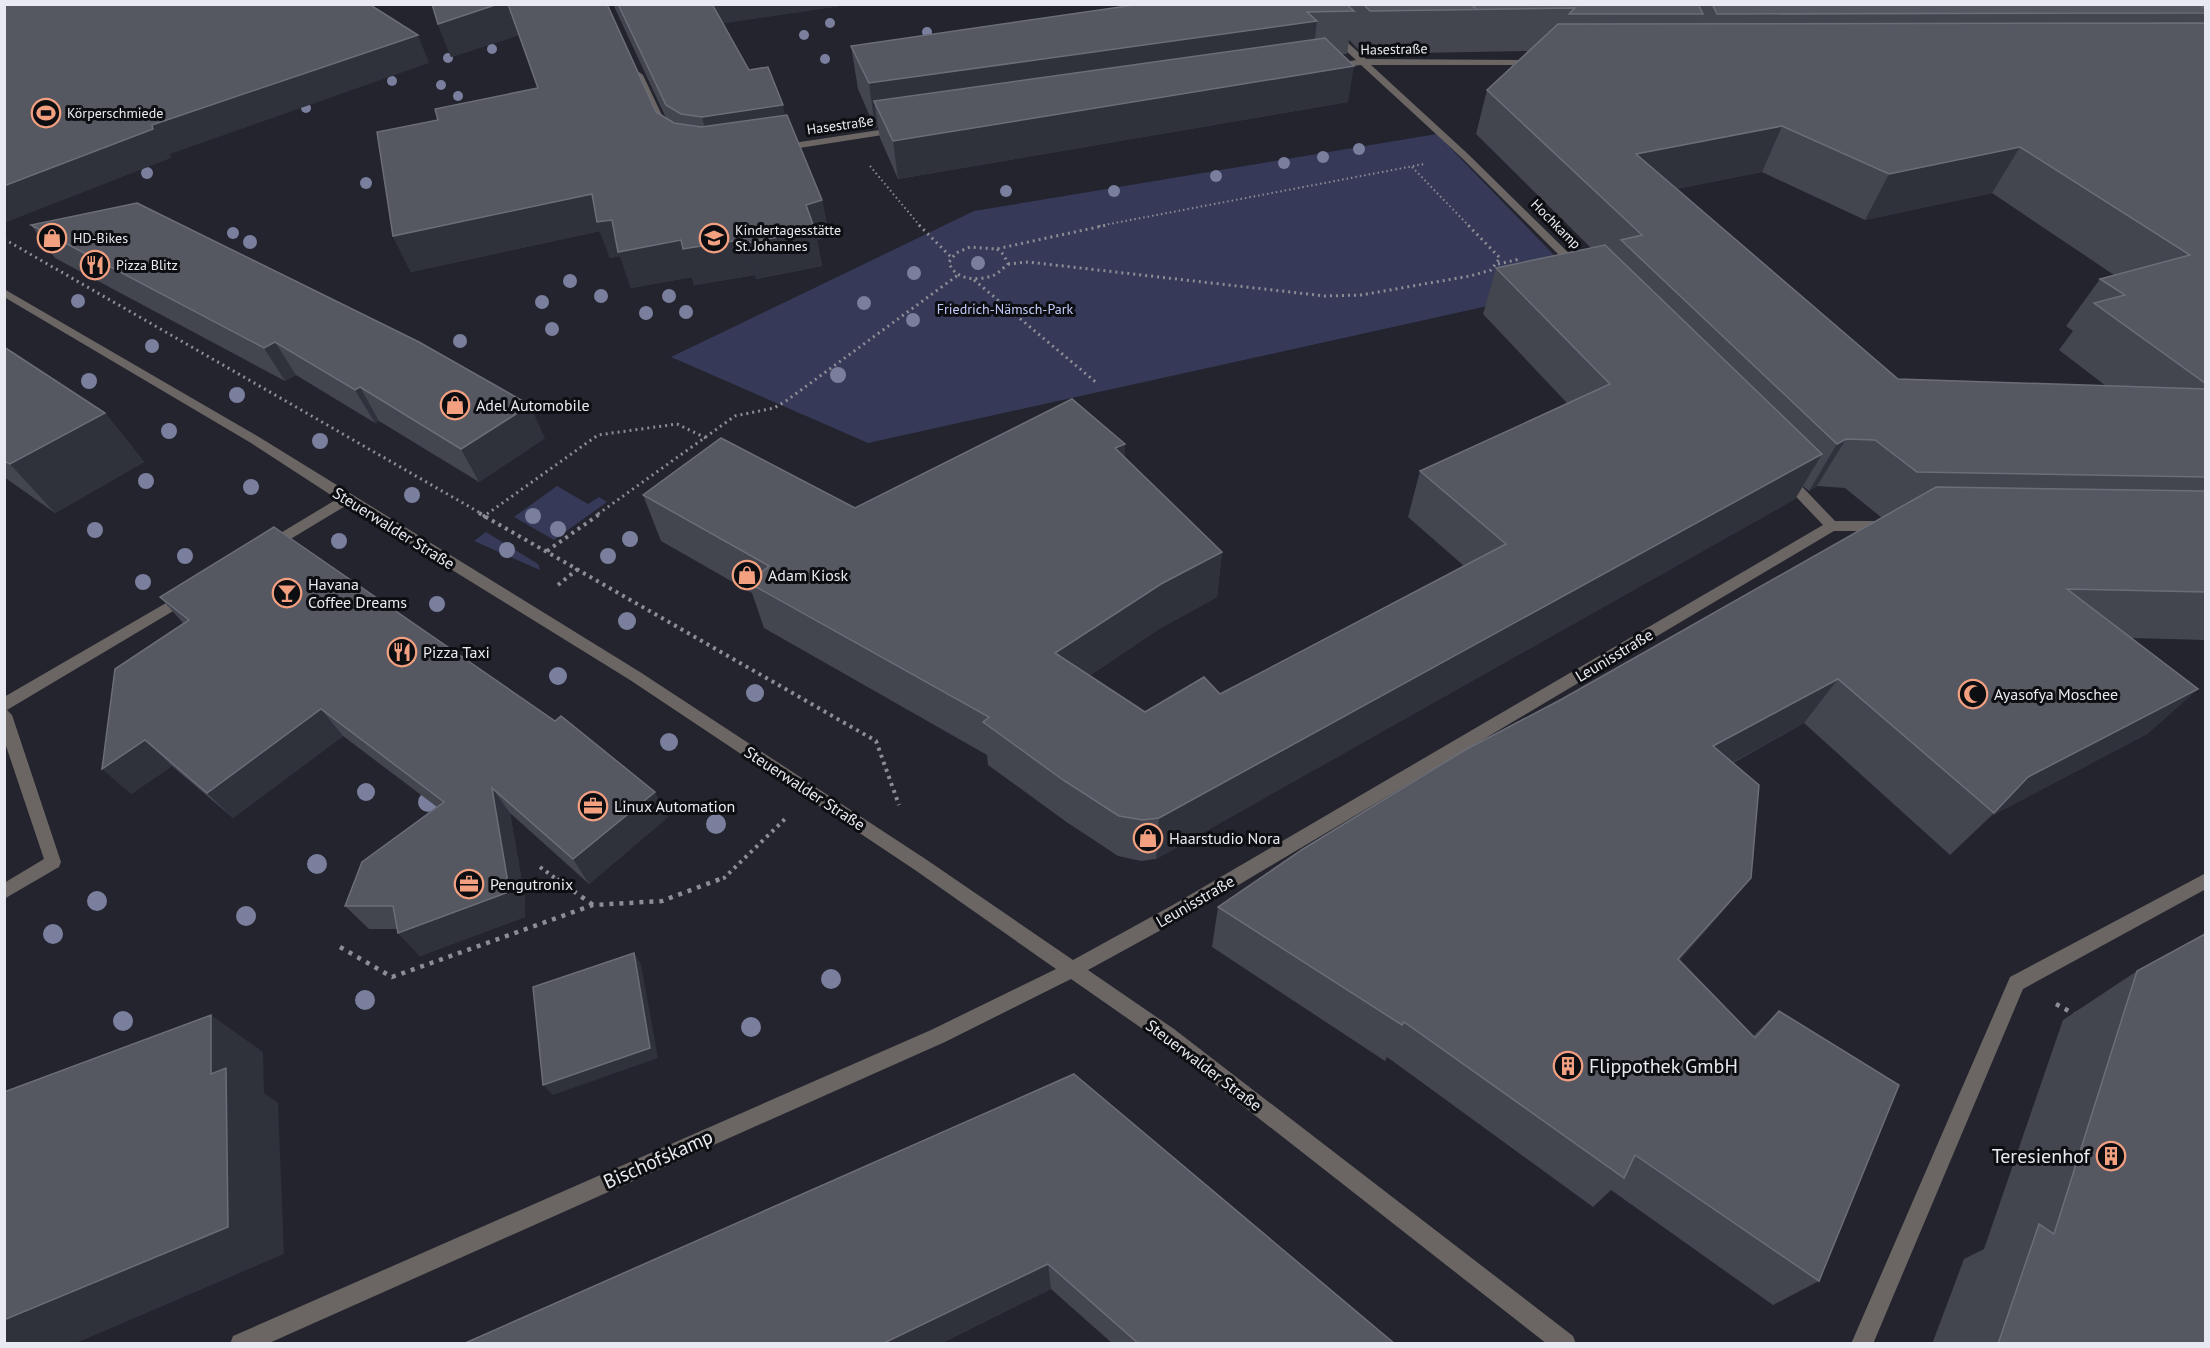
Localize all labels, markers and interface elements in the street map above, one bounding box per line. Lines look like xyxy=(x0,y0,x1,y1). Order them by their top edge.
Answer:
street label: Hasestraße xyxy=(1360,39,1428,59)
sports icon: Körperschmiede xyxy=(30,97,62,129)
place label: Körperschmiede xyxy=(67,104,163,122)
street label: Hasestraße xyxy=(806,111,874,139)
street label: Hochkamp xyxy=(1527,195,1585,253)
place label: Kindertagesstätte St. Johannes xyxy=(735,221,841,255)
shop icon: HD-Bikes xyxy=(36,222,68,254)
school or university icon: Kindertagesstätte St. Johannes xyxy=(698,222,730,254)
place label: HD-Bikes xyxy=(73,229,128,247)
restaurant icon: Pizza Blitz xyxy=(79,249,111,281)
place label: Pizza Blitz xyxy=(116,256,178,274)
park label: Friedrich-Nämsch-Park xyxy=(937,300,1073,318)
shop icon: Adel Automobile xyxy=(439,389,471,421)
place label: Adel Automobile xyxy=(476,395,590,415)
street label: Steuerwalder Straße xyxy=(329,482,459,574)
shop icon: Adam Kiosk xyxy=(731,559,763,591)
place label: Adam Kiosk xyxy=(768,565,849,585)
place label: Havana Coffee Dreams xyxy=(308,574,407,612)
bar icon: Havana Coffee Dreams xyxy=(271,577,303,609)
street label: Leunisstraße xyxy=(1572,624,1656,686)
restaurant icon: Pizza Taxi xyxy=(386,636,418,668)
place label: Pizza Taxi xyxy=(423,642,490,662)
mosque icon: Ayasofya Moschee xyxy=(1957,678,1989,710)
place label: Ayasofya Moschee xyxy=(1994,684,2118,704)
street label: Steuerwalder Straße xyxy=(741,742,869,834)
office icon: Linux Automation xyxy=(577,790,609,822)
place label: Linux Automation xyxy=(614,796,735,816)
shop icon: Haarstudio Nora xyxy=(1132,822,1164,854)
place label: Haarstudio Nora xyxy=(1169,828,1280,848)
office icon: Pengutronix xyxy=(453,868,485,900)
street label: Leunisstraße xyxy=(1152,871,1238,931)
place label: Pengutronix xyxy=(490,874,573,894)
street label: Steuerwalder Straße xyxy=(1142,1015,1266,1115)
building icon: Flippothek GmbH xyxy=(1552,1050,1584,1082)
place label: Flippothek GmbH xyxy=(1589,1053,1738,1079)
street label: Bischofskamp xyxy=(599,1123,717,1195)
building icon: Teresienhof xyxy=(2095,1140,2127,1172)
place label: Teresienhof xyxy=(1992,1143,2092,1169)

